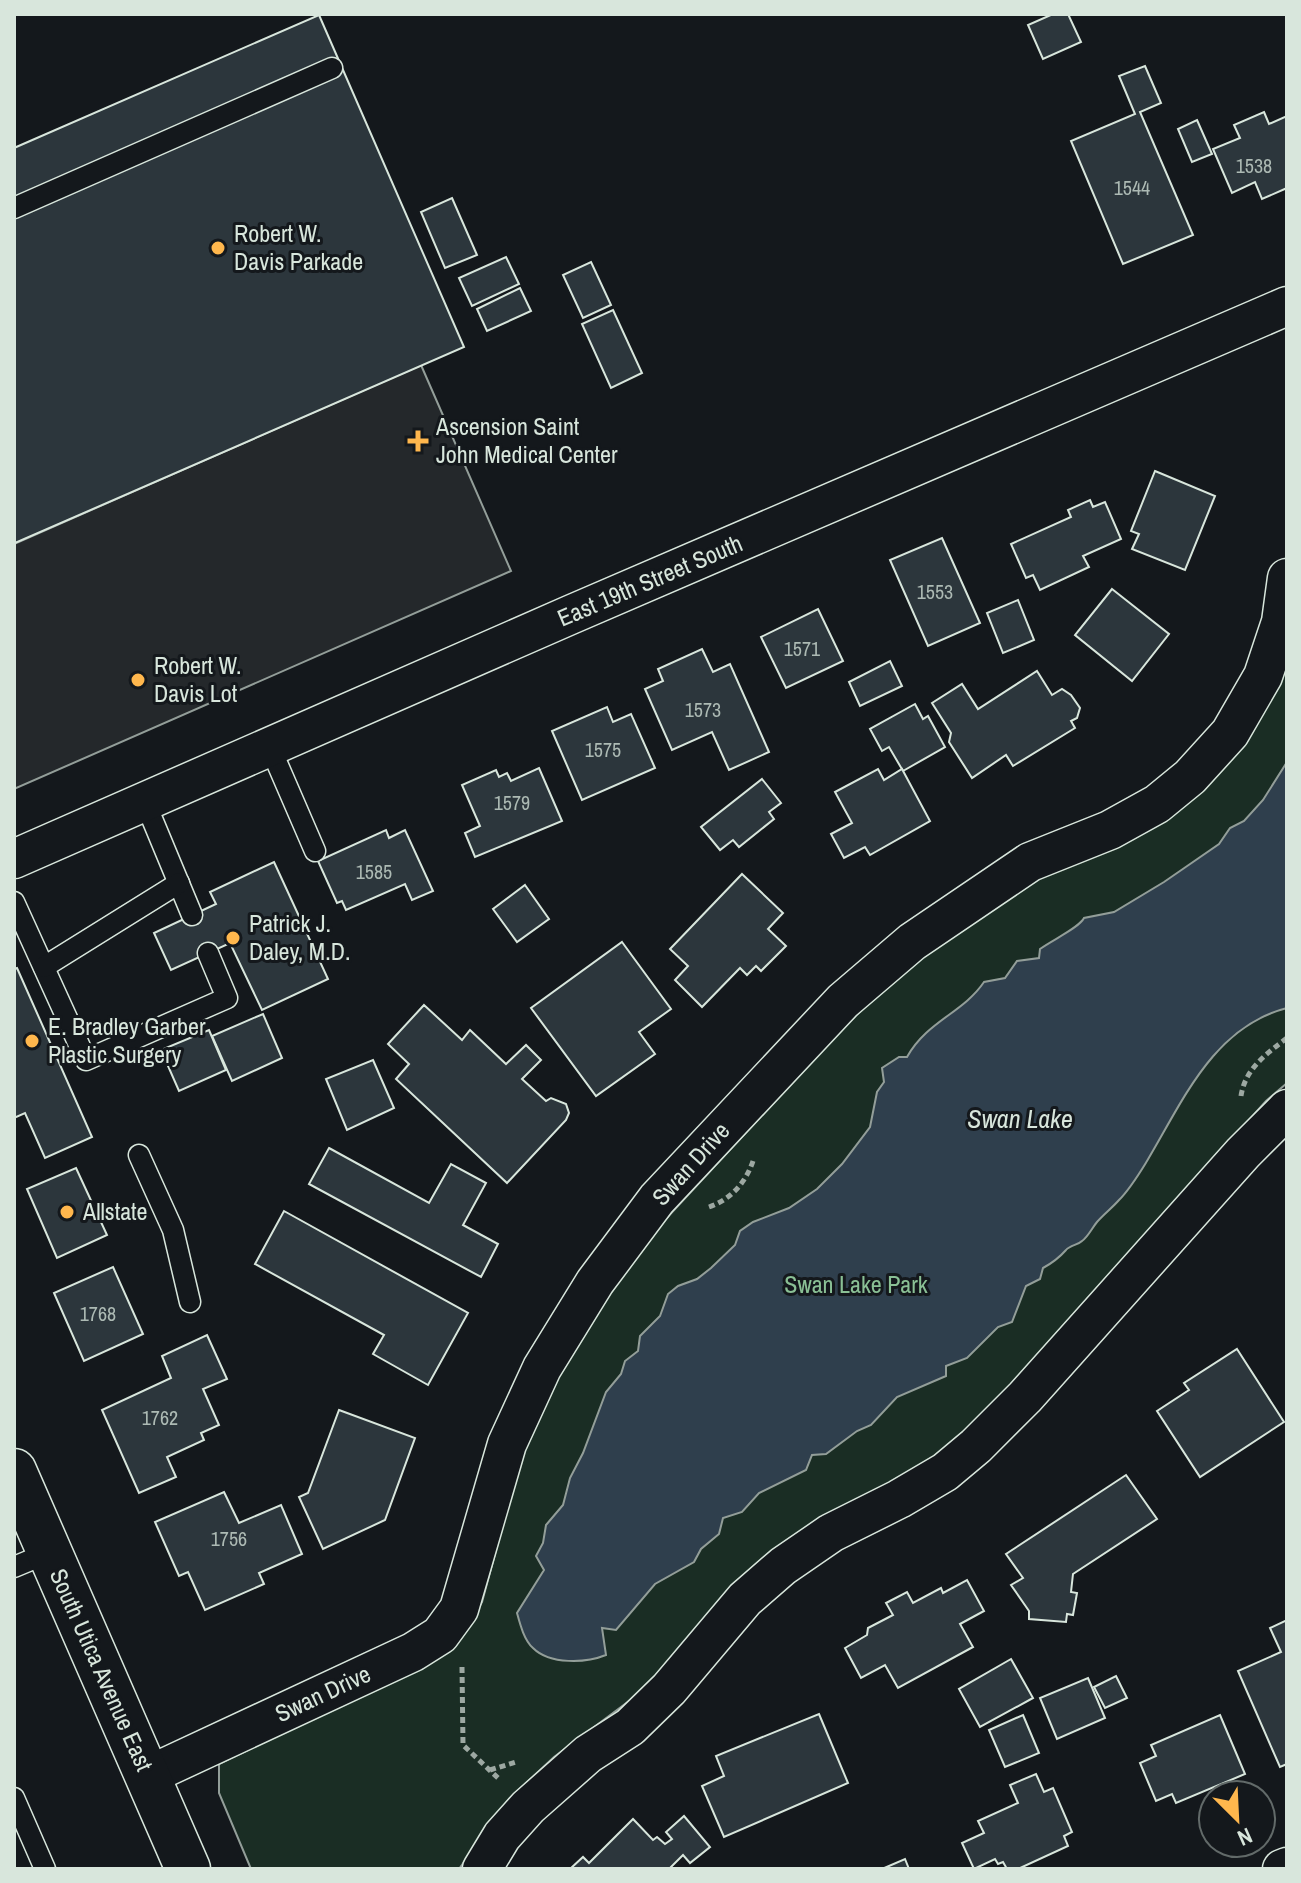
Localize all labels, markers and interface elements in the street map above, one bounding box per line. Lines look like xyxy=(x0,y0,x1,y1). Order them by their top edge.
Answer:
house number: 1538 xyxy=(1236,152,1272,179)
house number: 1544 xyxy=(1114,174,1150,201)
place label: Robert W. Davis Parkade xyxy=(234,217,363,277)
marker: Robert W. Davis Parkade xyxy=(209,239,227,257)
place label: Ascension Saint John Medical Center xyxy=(435,410,618,470)
marker: Ascension Saint John Medical Center xyxy=(407,430,429,452)
street label: East 19th Street South xyxy=(552,527,747,634)
house number: 1553 xyxy=(917,578,953,605)
house number: 1571 xyxy=(784,635,820,662)
place label: Robert W. Davis Lot xyxy=(154,649,242,709)
marker: Robert W. Davis Lot xyxy=(129,671,147,689)
house number: 1573 xyxy=(685,696,721,723)
house number: 1575 xyxy=(585,736,621,763)
house number: 1579 xyxy=(494,789,530,816)
house number: 1585 xyxy=(356,858,392,885)
place label: Patrick J. Daley, M.D. xyxy=(249,907,350,967)
marker: Patrick J. Daley, M.D. xyxy=(224,929,242,947)
place label: E. Bradley Garber Plastic Surgery xyxy=(48,1010,206,1070)
marker: E. Bradley Garber Plastic Surgery xyxy=(23,1032,41,1050)
water label: Swan Lake xyxy=(967,1101,1073,1136)
street label: Swan Drive xyxy=(644,1115,736,1212)
place label: Allstate xyxy=(82,1195,148,1227)
marker: Allstate xyxy=(58,1203,76,1221)
park label: Swan Lake Park xyxy=(784,1268,928,1300)
house number: 1768 xyxy=(80,1300,116,1327)
house number: 1762 xyxy=(142,1404,178,1431)
house number: 1756 xyxy=(211,1525,247,1552)
street label: South Utica Avenue East xyxy=(43,1563,161,1776)
street label: Swan Drive xyxy=(270,1657,375,1729)
north arrow xyxy=(1197,1779,1277,1859)
text: N xyxy=(1233,1821,1257,1854)

